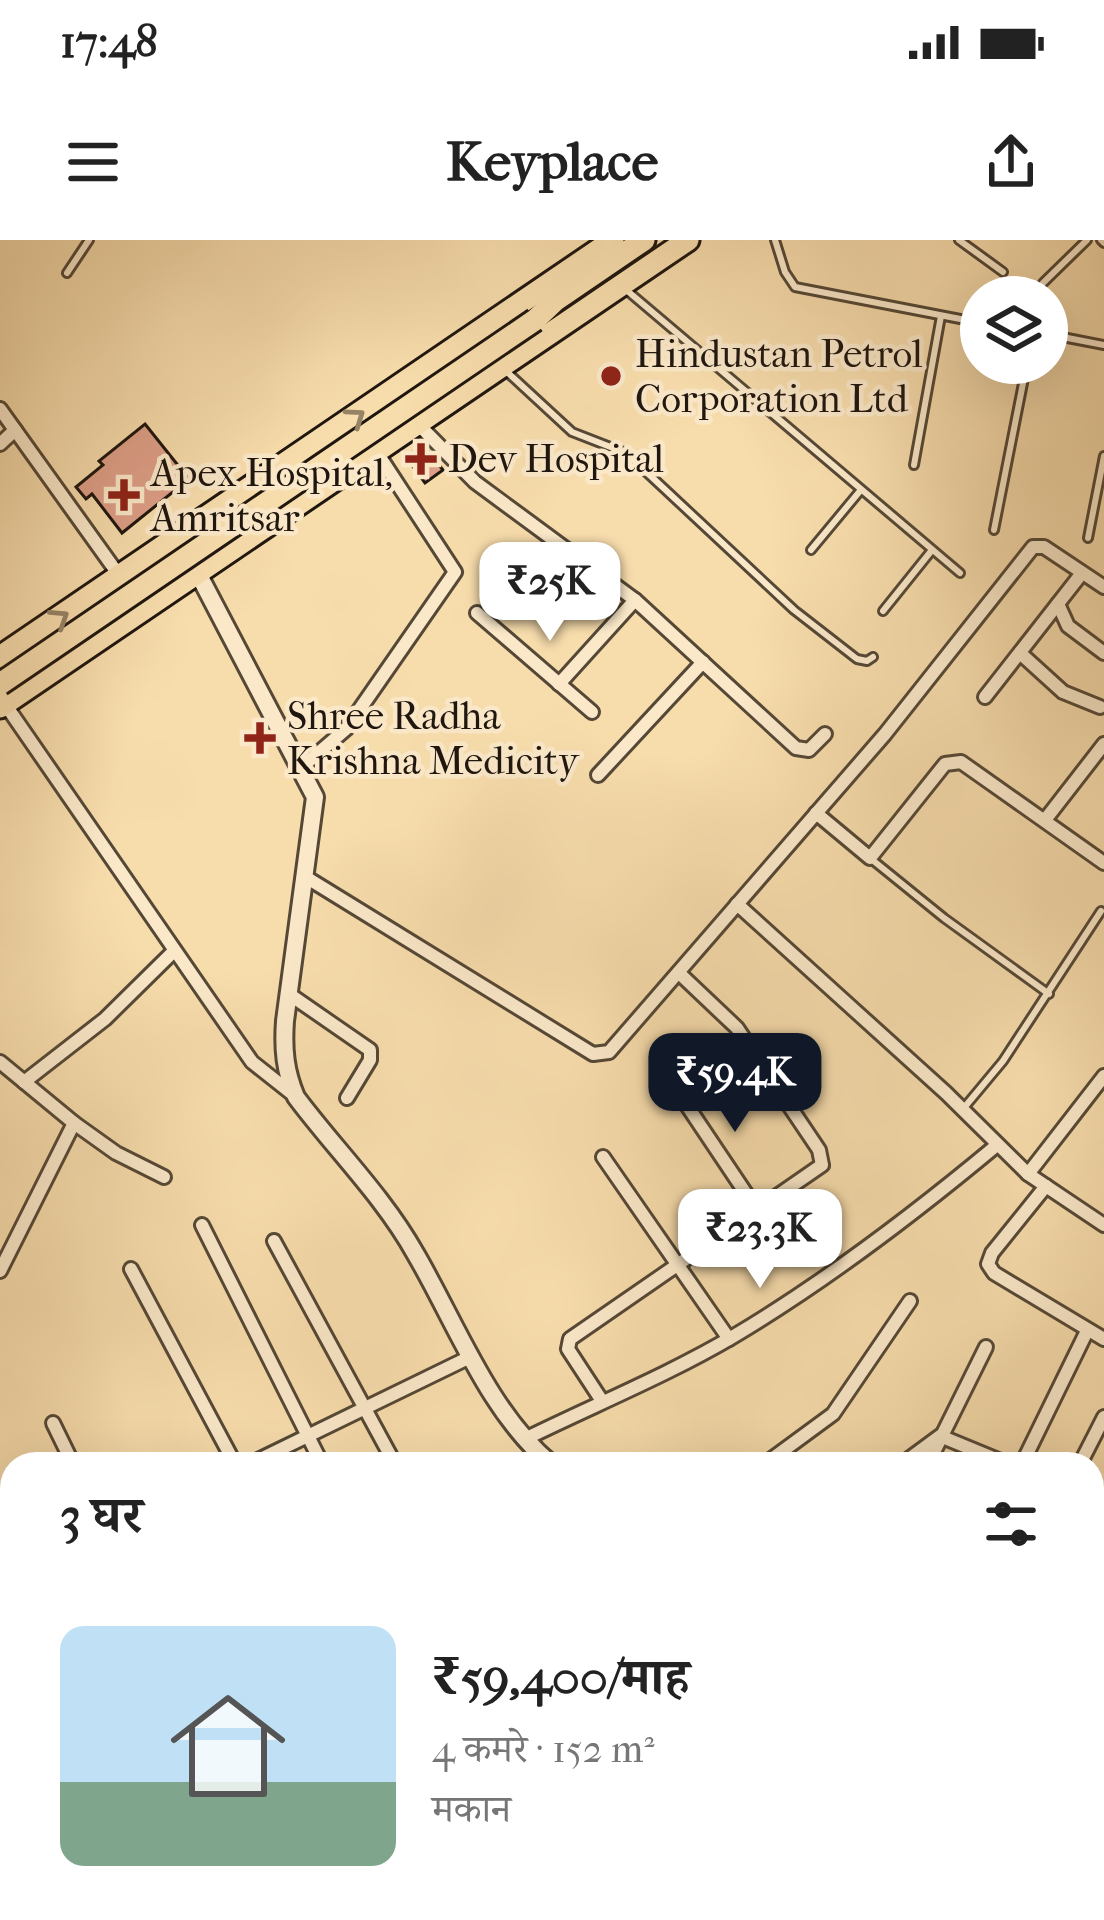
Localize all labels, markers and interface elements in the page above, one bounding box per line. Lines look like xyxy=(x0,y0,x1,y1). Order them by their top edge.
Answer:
text: 17:48 xyxy=(60,16,158,69)
icon: menu xyxy=(60,129,126,195)
icon: share xyxy=(978,129,1044,195)
text: Keyplace xyxy=(446,131,658,194)
map controls xyxy=(960,276,1068,384)
button: layers xyxy=(960,276,1068,384)
place label: Hindustan Petrol Corporation Ltd xyxy=(635,331,923,422)
marker: Hindustan Petrol Corporation Ltd xyxy=(598,363,624,389)
one-way arrow xyxy=(342,409,364,431)
place label: Dev Hospital xyxy=(448,436,664,482)
marker: Dev Hospital xyxy=(405,443,437,475)
place label: Apex Hospital, Amritsar xyxy=(149,450,393,541)
marker: Apex Hospital, Amritsar xyxy=(108,479,140,511)
pin: ₹25K xyxy=(479,542,621,644)
text: ₹25K xyxy=(506,558,594,604)
one-way arrow xyxy=(47,610,69,632)
place label: Shree Radha Krishna Medicity xyxy=(287,693,580,784)
marker: Shree Radha Krishna Medicity xyxy=(244,722,276,754)
pin: ₹59.4K xyxy=(637,1033,833,1135)
text: ₹59.4K xyxy=(675,1049,795,1095)
pin: ₹23.3K xyxy=(662,1189,858,1291)
text: ₹23.3K xyxy=(705,1205,815,1251)
text: 3 घर xyxy=(60,1485,143,1545)
icon: filters xyxy=(978,1491,1044,1557)
text: ₹59,400/माह xyxy=(432,1647,689,1707)
icon: home xyxy=(156,1674,300,1818)
text: 4 कमरे · 152 m² xyxy=(432,1726,654,1772)
text: मकान xyxy=(432,1786,511,1832)

